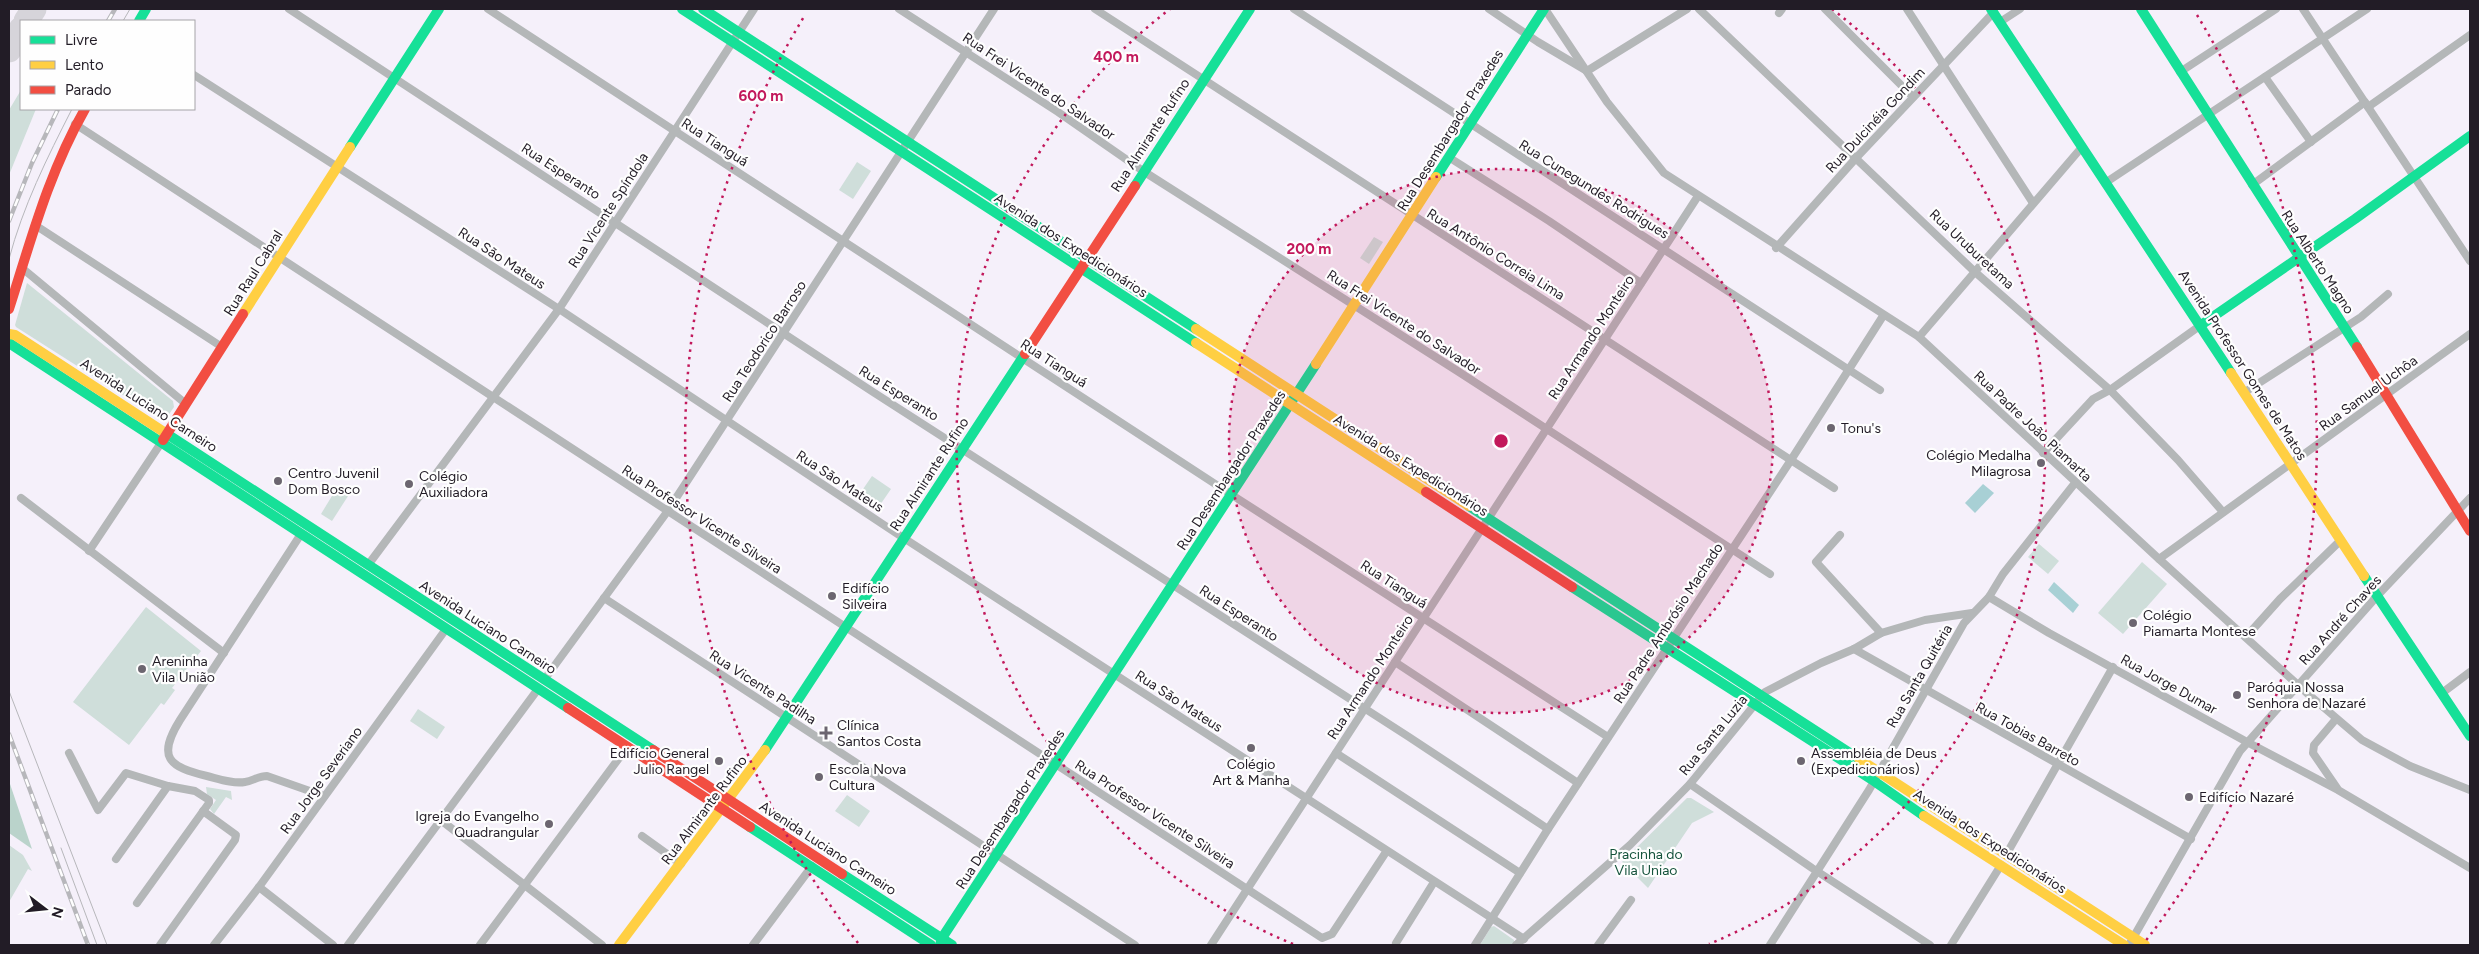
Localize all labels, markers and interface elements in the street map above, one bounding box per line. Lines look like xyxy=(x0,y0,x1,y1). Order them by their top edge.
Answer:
legend xyxy=(20,20,195,110)
street label: Rua Frei Vicente do Salvador xyxy=(959,29,1118,144)
text: Livre xyxy=(65,31,97,49)
street label: Rua Desembargador Praxedes xyxy=(1394,46,1507,214)
text: 400 m xyxy=(1093,48,1139,66)
text: Lento xyxy=(65,56,104,74)
street label: Rua Dulcinéia Gondim xyxy=(1822,64,1929,177)
street label: Rua Almirante Rufino xyxy=(1107,75,1193,195)
text: Parado xyxy=(65,81,112,99)
text: 600 m xyxy=(739,87,783,105)
street label: Rua Tianguá xyxy=(678,115,751,170)
street label: Rua Cunegundes Rodrigues xyxy=(1516,136,1672,243)
street label: Rua Esperanto xyxy=(518,140,604,203)
street label: Rua Vicente Spíndola xyxy=(565,149,652,271)
street label: Avenida dos Expedicionários xyxy=(991,190,1150,301)
street label: Rua Antônio Correia Lima xyxy=(1424,205,1568,304)
street label: Rua Uruburetama xyxy=(1926,206,2017,293)
street label: Rua Alberto Magno xyxy=(2278,207,2357,317)
street label: Rua São Mateus xyxy=(455,224,549,293)
street label: Rua Raul Cabral xyxy=(220,227,287,319)
text: 200 m xyxy=(1287,240,1331,258)
street label: Rua Frei Vicente do Salvador xyxy=(1324,266,1484,379)
street label: Avenida Professor Gomes de Matos xyxy=(2175,267,2311,464)
street label: Rua Armando Monteiro xyxy=(1545,272,1638,403)
street label: Rua Teodorico Barroso xyxy=(719,277,810,405)
street label: Rua Tianguá xyxy=(1017,336,1090,391)
street label: Rua Samuel Uchôa xyxy=(2316,352,2421,435)
street label: Avenida Luciano Carneiro xyxy=(77,355,220,456)
street label: Rua Esperanto xyxy=(856,362,942,425)
street label: Rua Padre João Piamarta xyxy=(1970,367,2095,485)
street label: Rua Desembargador Praxedes xyxy=(1173,387,1289,553)
street label: Avenida dos Expedicionários xyxy=(1330,411,1491,520)
street label: Rua Almirante Rufino xyxy=(886,414,972,534)
place label: Tonu's xyxy=(1841,420,1881,437)
marker: Tonu's xyxy=(1825,422,1837,434)
centre of rings xyxy=(1492,432,1510,450)
street label: Rua São Mateus xyxy=(793,447,887,516)
place label: Colégio Medalha Milagrosa xyxy=(1926,447,2031,480)
marker: Colégio Medalha Milagrosa xyxy=(2035,457,2047,469)
street label: Rua Professor Vicente Silveira xyxy=(619,461,785,578)
place label: Centro Juvenil Dom Bosco xyxy=(288,465,379,498)
place label: Colégio Auxiliadora xyxy=(419,468,488,501)
marker: Centro Juvenil Dom Bosco xyxy=(272,475,284,487)
marker: Colégio Auxiliadora xyxy=(403,478,415,490)
street label: Rua Padre Ambrósio Machado xyxy=(1610,540,1727,707)
street label: Rua Tianguá xyxy=(1357,557,1430,612)
street label: Rua André Chaves xyxy=(2296,572,2385,669)
street label: Avenida Luciano Carneiro xyxy=(416,577,559,678)
place label: Edifício Silveira xyxy=(842,580,889,613)
street label: Rua Esperanto xyxy=(1196,582,1282,645)
marker: Edifício Silveira xyxy=(826,590,838,602)
place label: Colégio Piamarta Montese xyxy=(2143,607,2256,640)
street label: Rua Armando Monteiro xyxy=(1324,612,1417,743)
marker: Colégio Piamarta Montese xyxy=(2127,617,2139,629)
street label: Rua Santa Quitéria xyxy=(1883,622,1956,731)
street label: Rua Vicente Padilha xyxy=(706,646,819,728)
street label: Rua Jorge Dumar xyxy=(2117,651,2220,718)
place label: Areninha Vila União xyxy=(152,653,215,686)
marker: Areninha Vila União xyxy=(136,663,148,675)
street label: Rua São Mateus xyxy=(1132,667,1226,736)
place label: Paróquia Nossa Senhora de Nazaré xyxy=(2247,679,2366,712)
marker: Paróquia Nossa Senhora de Nazaré xyxy=(2231,689,2243,701)
street label: Rua Santa Luzia xyxy=(1676,692,1751,779)
street label: Rua Tobias Barreto xyxy=(1973,699,2083,770)
place label: Clínica Santos Costa xyxy=(837,717,921,750)
street label: Rua Jorge Severiano xyxy=(277,723,366,837)
marker: Clínica Santos Costa xyxy=(819,726,833,740)
street label: Rua Desembargador Praxedes xyxy=(952,726,1068,892)
marker: Colégio Art & Manha xyxy=(1245,742,1257,754)
place label: Edifício General Julio Rangel xyxy=(610,745,709,778)
place label: Assembléia de Deus (Expedicionários) xyxy=(1811,745,1937,778)
street label: Rua Almirante Rufino xyxy=(658,753,751,868)
marker: Edifício General Julio Rangel xyxy=(713,755,725,767)
marker: Assembléia de Deus (Expedicionários) xyxy=(1795,755,1807,767)
street label: Rua Professor Vicente Silveira xyxy=(1072,756,1238,873)
place label: Colégio Art & Manha xyxy=(1212,756,1290,789)
place label: Escola Nova Cultura xyxy=(829,761,906,794)
marker: Escola Nova Cultura xyxy=(813,771,825,783)
street label: Avenida dos Expedicionários xyxy=(1910,786,2069,897)
place label: Edifício Nazaré xyxy=(2199,789,2294,806)
marker: Edifício Nazaré xyxy=(2183,791,2195,803)
street label: Avenida Luciano Carneiro xyxy=(756,798,899,899)
place label: Igreja do Evangelho Quadrangular xyxy=(415,808,539,841)
marker: Igreja do Evangelho Quadrangular xyxy=(543,818,555,830)
park label: Pracinha do Vila Uniao xyxy=(1609,846,1683,879)
north arrow xyxy=(20,884,70,934)
text: N xyxy=(47,905,67,920)

